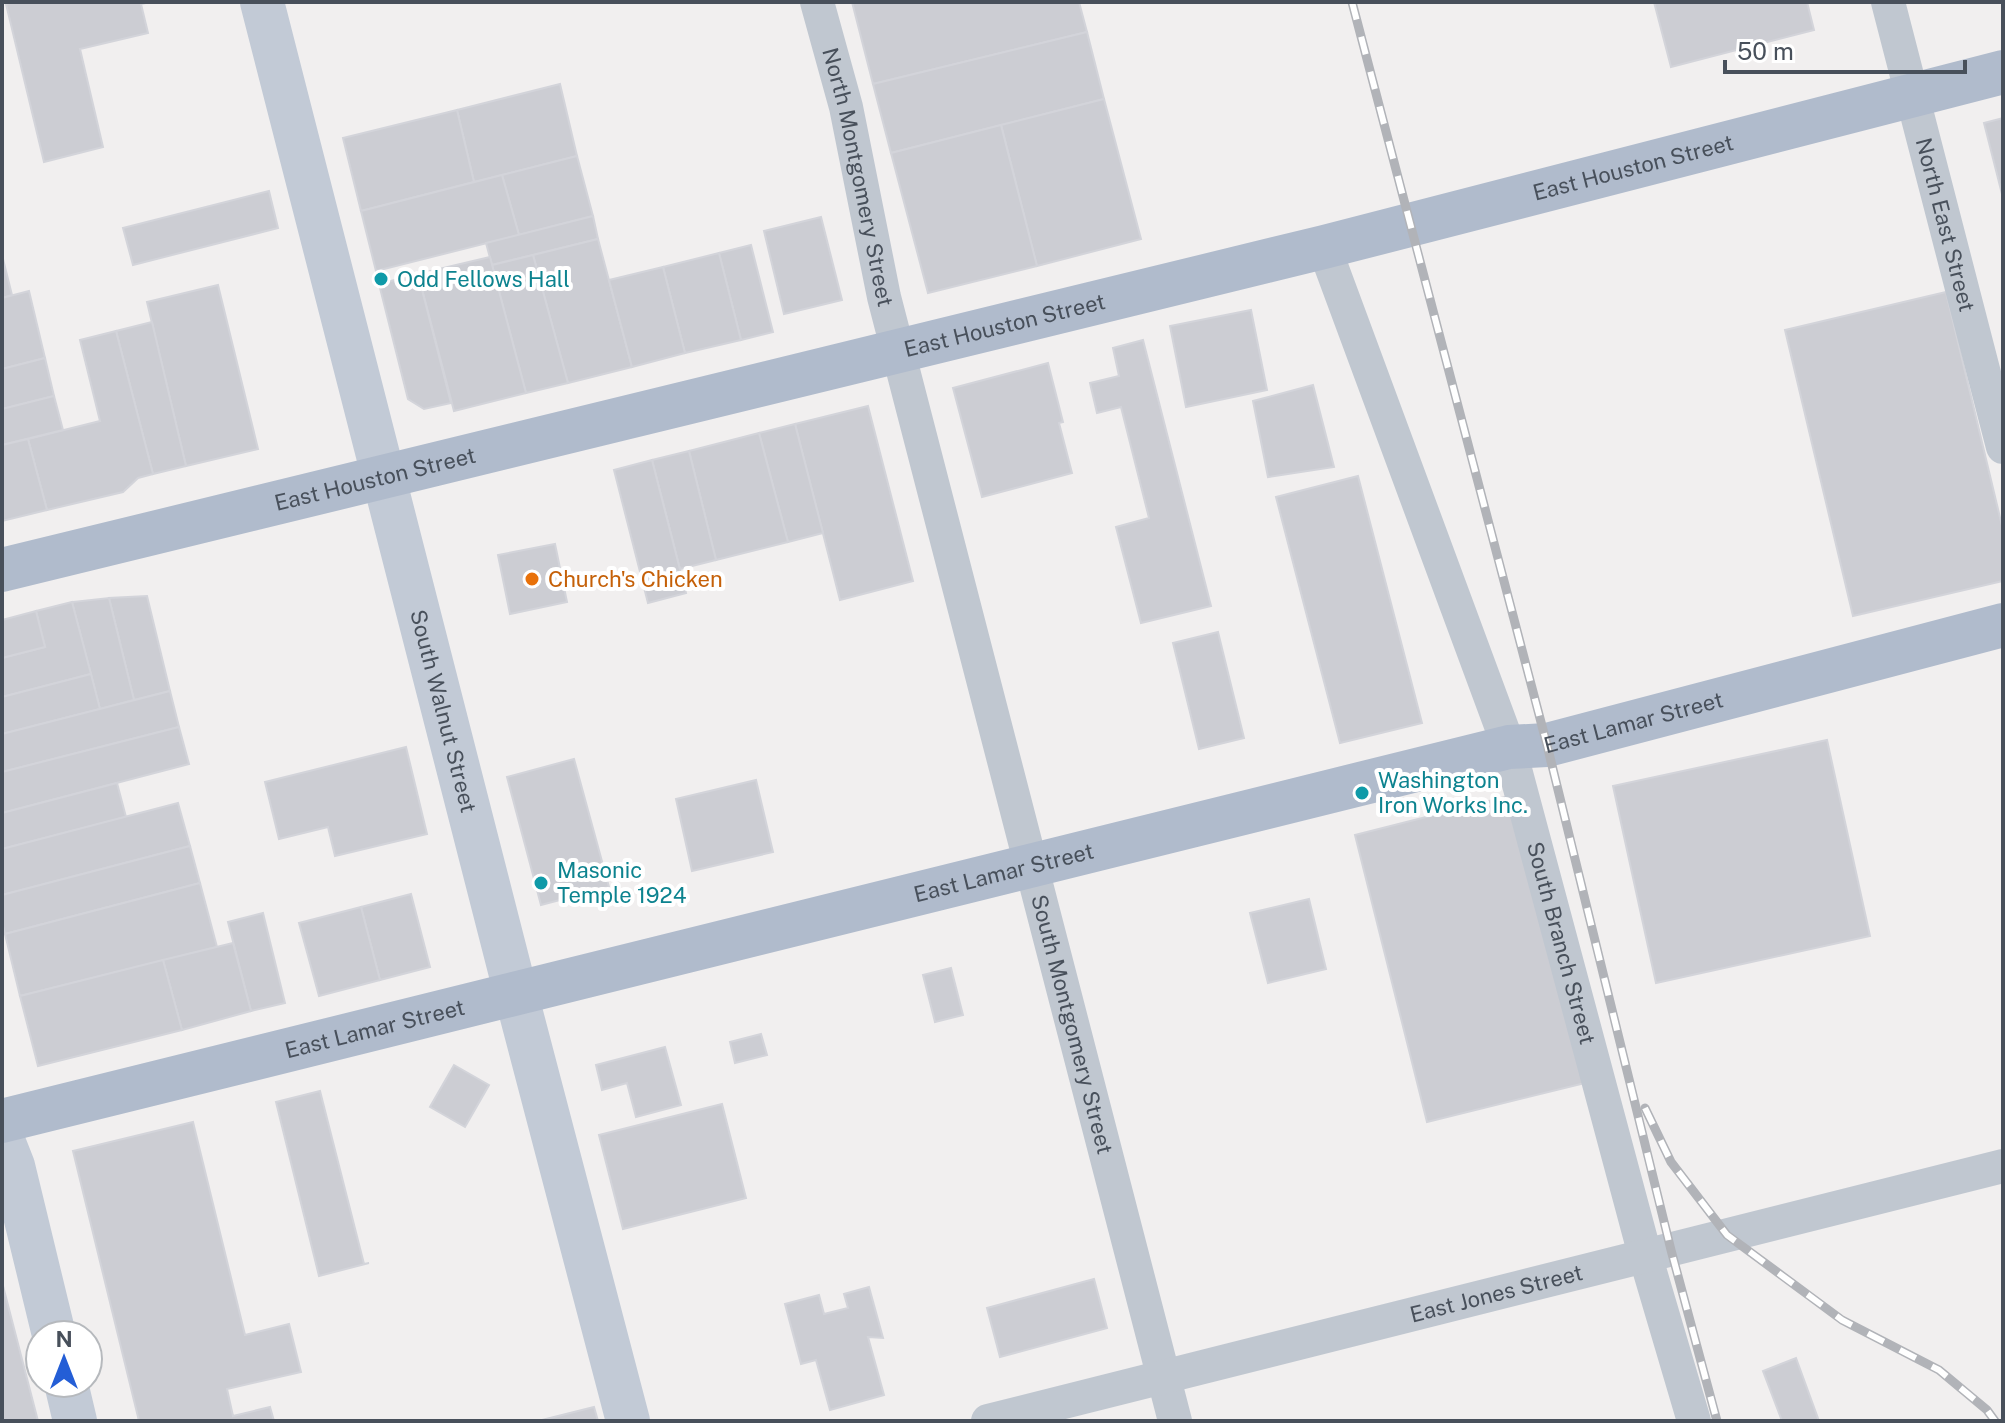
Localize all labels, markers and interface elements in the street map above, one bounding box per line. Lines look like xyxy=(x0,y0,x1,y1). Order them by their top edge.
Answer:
scale bar xyxy=(1725,24,1965,74)
text: 50 m xyxy=(1737,37,1794,65)
street label: North Montgomery Street xyxy=(817,45,899,309)
street label: East Houston Street xyxy=(1530,129,1736,206)
street label: North East Street xyxy=(1911,135,1980,314)
place label: Odd Fellows Hall xyxy=(397,266,570,292)
marker: Odd Fellows Hall xyxy=(372,270,390,288)
street label: East Houston Street xyxy=(901,288,1108,362)
street label: East Houston Street xyxy=(272,442,478,516)
place label: Church's Chicken xyxy=(548,566,723,592)
marker: Church's Chicken xyxy=(523,570,541,588)
street label: South Walnut Street xyxy=(405,607,482,815)
street label: East Lamar Street xyxy=(1541,686,1726,758)
place label: Washington Iron Works Inc. xyxy=(1378,767,1528,818)
marker: Washington Iron Works Inc. xyxy=(1353,784,1371,802)
street label: East Lamar Street xyxy=(911,838,1096,907)
street label: South Branch Street xyxy=(1522,839,1601,1047)
place label: Masonic Temple 1924 xyxy=(557,857,687,908)
marker: Masonic Temple 1924 xyxy=(532,874,550,892)
street label: South Montgomery Street xyxy=(1026,892,1118,1157)
street label: East Lamar Street xyxy=(282,994,467,1063)
street label: East Jones Street xyxy=(1407,1259,1585,1328)
north arrow xyxy=(24,1319,104,1399)
text: N xyxy=(55,1326,73,1352)

